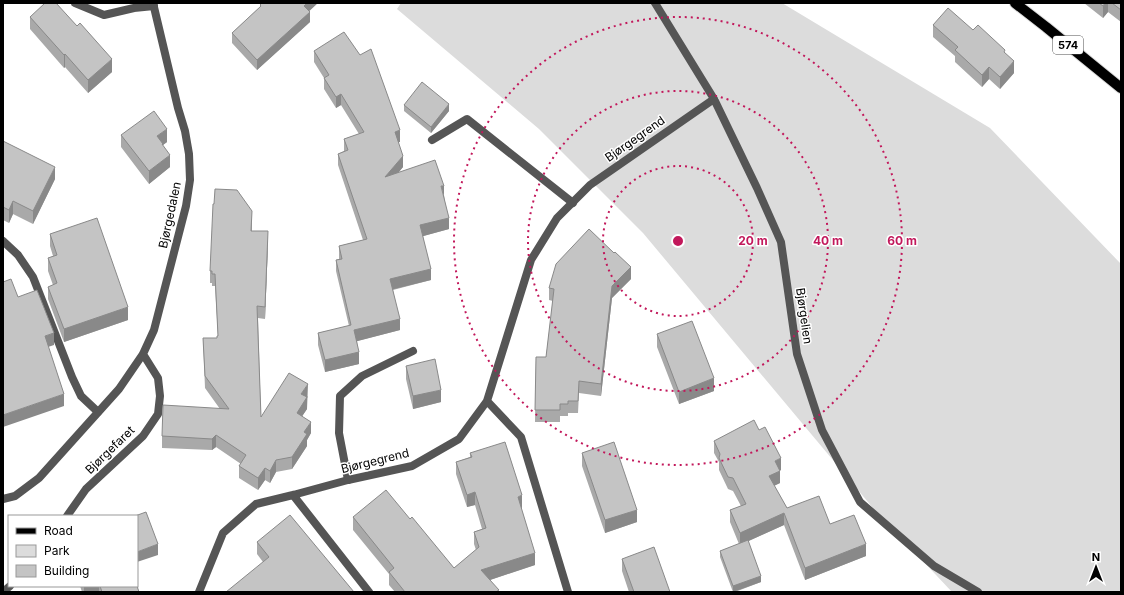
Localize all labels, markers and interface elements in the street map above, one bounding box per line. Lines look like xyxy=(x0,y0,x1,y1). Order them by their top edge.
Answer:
road number: 574 xyxy=(1053,36,1083,54)
street label: Bjørgegrend xyxy=(602,112,668,165)
street label: Bjørgedalen xyxy=(155,180,184,250)
text: 20 m xyxy=(738,233,768,248)
text: 40 m xyxy=(813,233,843,248)
text: 60 m xyxy=(887,233,917,248)
centre of rings xyxy=(671,234,685,248)
street label: Bjørgelien xyxy=(793,287,816,345)
street label: Bjørgefaret xyxy=(82,422,138,477)
street label: Bjørgegrend xyxy=(339,445,411,476)
legend xyxy=(8,515,138,587)
text: Road xyxy=(44,523,73,538)
text: Park xyxy=(44,543,70,558)
north arrow xyxy=(1076,547,1116,587)
text: N xyxy=(1092,550,1100,564)
text: Building xyxy=(44,563,89,578)

